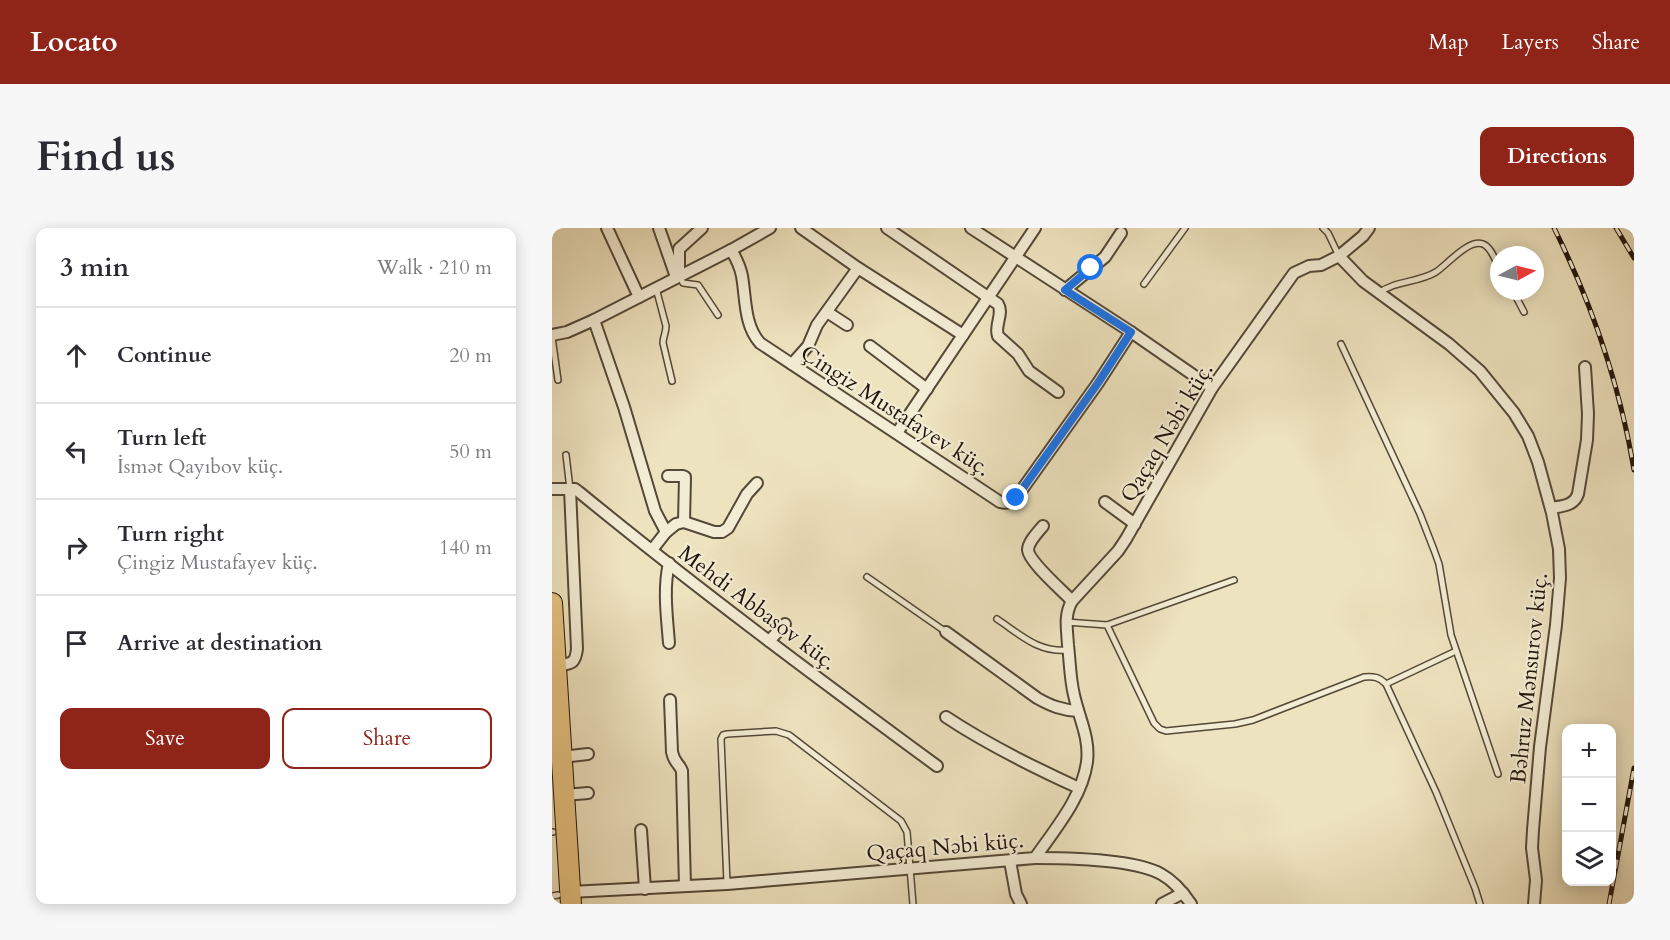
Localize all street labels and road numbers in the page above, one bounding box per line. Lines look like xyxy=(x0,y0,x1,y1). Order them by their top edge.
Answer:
street label: Çingiz Mustafayev küç. xyxy=(795,338,996,484)
street label: Qaçaq Nəbi küç. xyxy=(1113,357,1220,508)
street label: Mehdi Abbasov küç. xyxy=(672,538,843,677)
street label: Bəhruz Mənsurov küç. xyxy=(1503,571,1555,785)
street label: Qaçaq Nəbi küç. xyxy=(865,825,1025,869)

